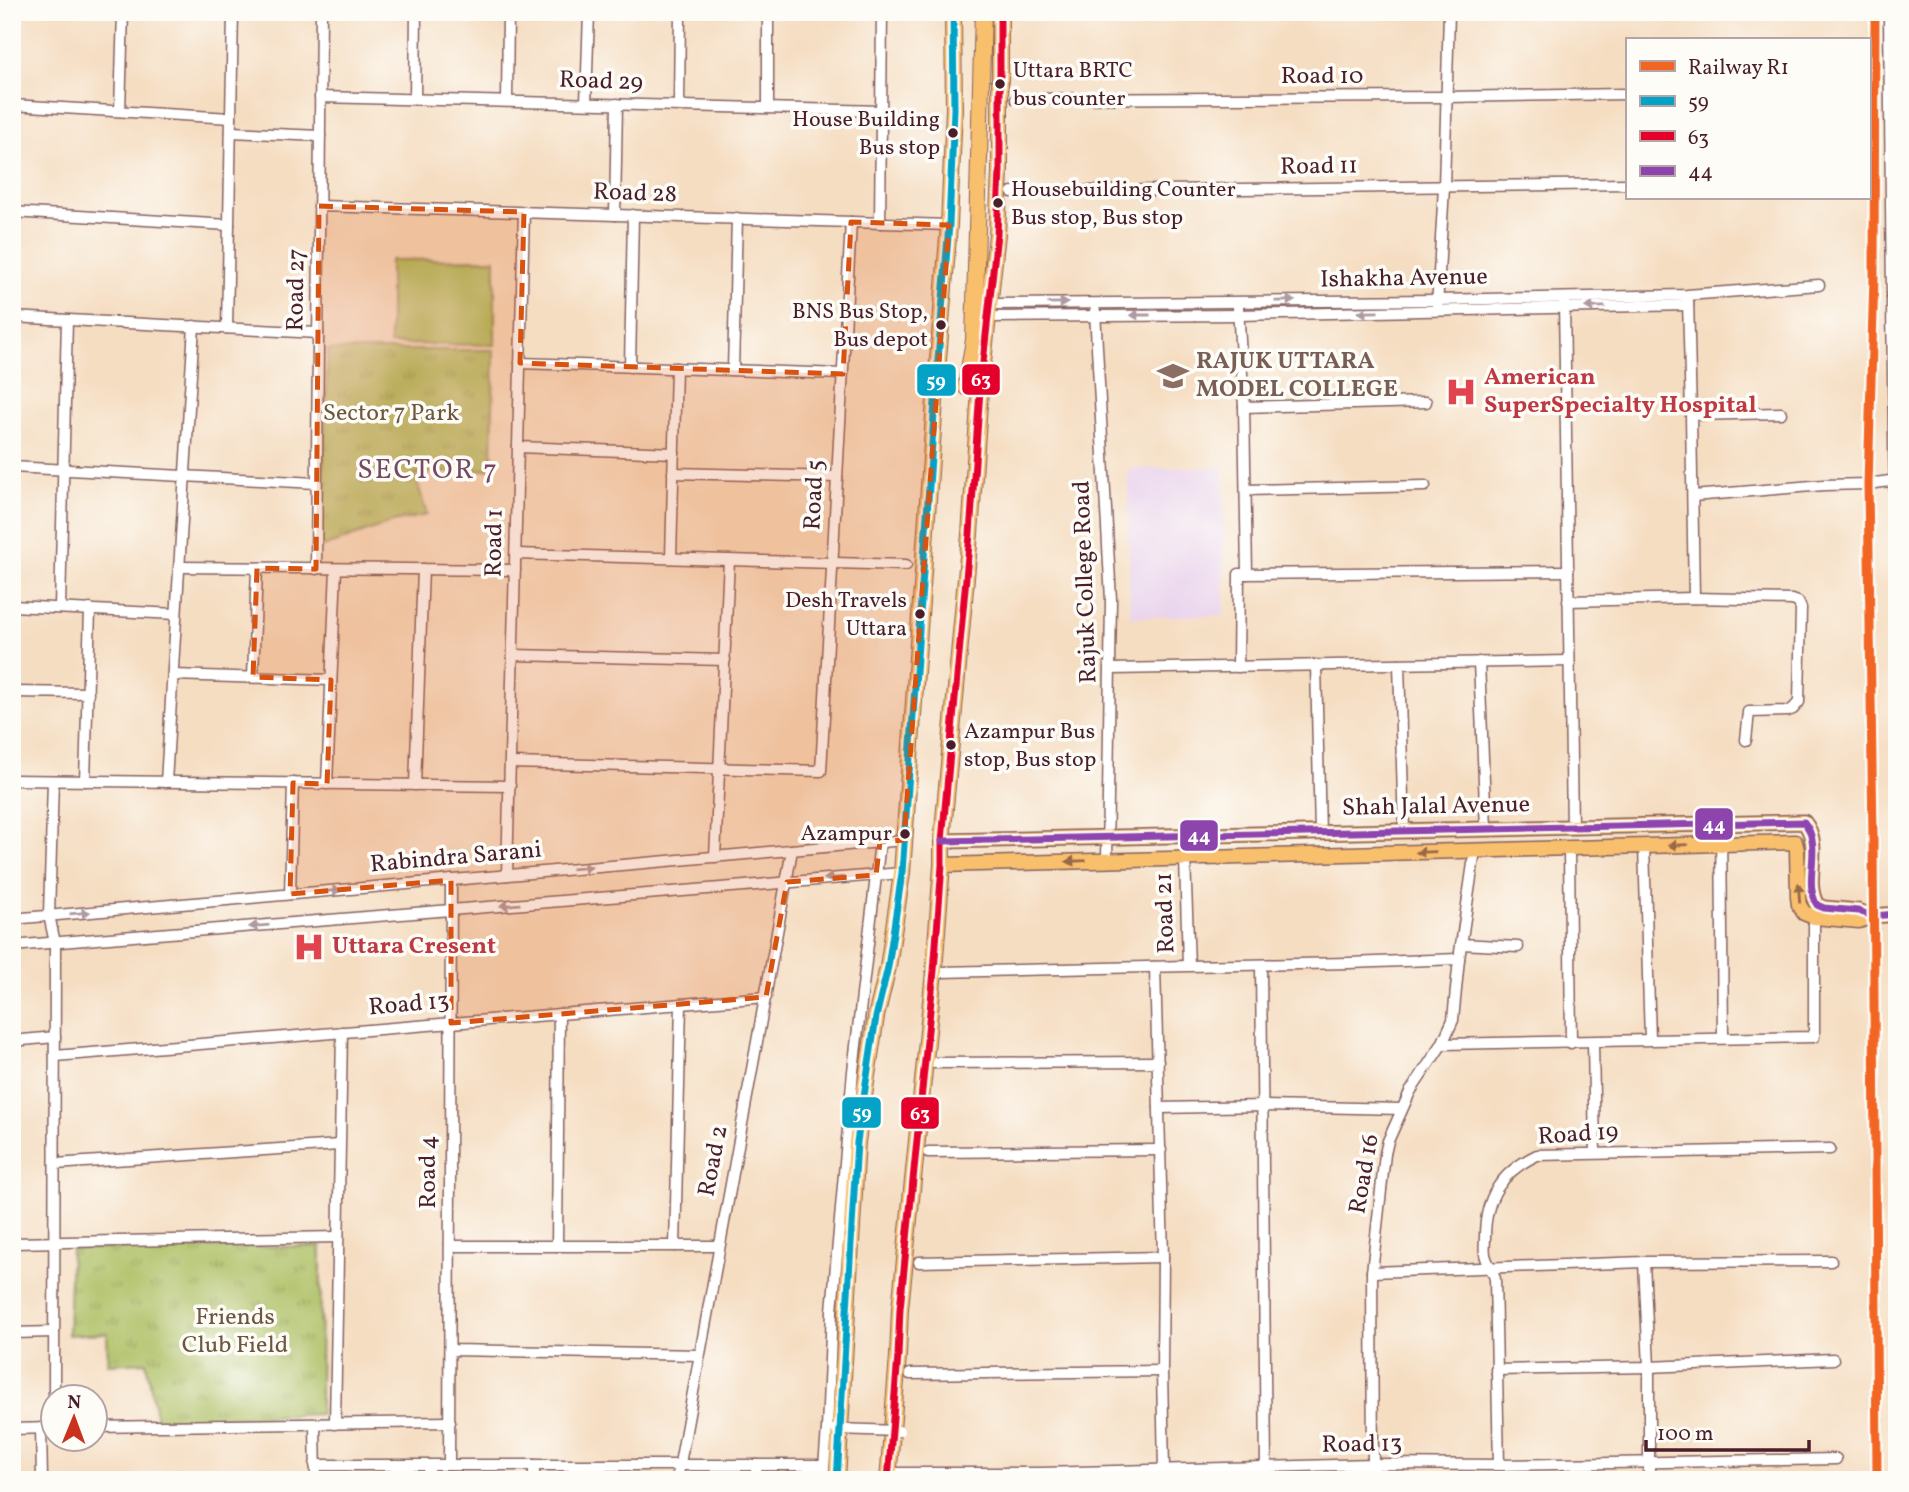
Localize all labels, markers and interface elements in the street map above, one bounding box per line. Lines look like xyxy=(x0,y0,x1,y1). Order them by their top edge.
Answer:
legend xyxy=(1626,38,1870,200)
text: Railway R1 xyxy=(1688,54,1789,83)
place label: Uttara BRTC bus counter xyxy=(1013,56,1133,115)
street label: Road 10 xyxy=(1281,60,1363,94)
street label: Road 29 xyxy=(558,64,644,100)
marker: Uttara BRTC bus counter xyxy=(993,77,1007,91)
text: 59 xyxy=(1688,88,1709,117)
place label: House Building Bus stop xyxy=(792,105,940,164)
text: 63 xyxy=(1688,124,1709,153)
marker: House Building Bus stop xyxy=(946,126,960,140)
street label: Road 11 xyxy=(1280,149,1358,185)
text: 44 xyxy=(1688,158,1713,187)
place label: Housebuilding Counter Bus stop, Bus stop xyxy=(1011,175,1236,234)
street label: Road 28 xyxy=(592,176,678,212)
marker: Housebuilding Counter Bus stop, Bus stop xyxy=(991,196,1005,210)
street label: Road 27 xyxy=(279,248,315,332)
street label: Ishakha Avenue xyxy=(1320,261,1488,297)
one-way arrow xyxy=(1274,296,1296,307)
place label: BNS Bus Stop, Bus depot xyxy=(792,297,928,356)
one-way arrow xyxy=(1047,297,1069,309)
one-way arrow xyxy=(1584,301,1606,313)
one-way arrow xyxy=(1356,306,1378,318)
one-way arrow xyxy=(1129,309,1151,321)
marker: BNS Bus Stop, Bus depot xyxy=(934,318,948,332)
place label: RAJUK UTTARA MODEL COLLEGE xyxy=(1196,345,1398,407)
school or university icon: RAJUK UTTARA MODEL COLLEGE xyxy=(1156,359,1190,393)
place label: American SuperSpecialty Hospital xyxy=(1484,361,1757,423)
line badge: 59 xyxy=(916,363,957,397)
line badge: 63 xyxy=(961,363,1001,396)
text: 63 xyxy=(971,368,991,394)
text: 59 xyxy=(926,369,946,395)
hospital icon: American SuperSpecialty Hospital xyxy=(1444,375,1478,409)
park label: Sector 7 Park xyxy=(323,397,459,431)
district label: SECTOR 7 xyxy=(357,451,499,490)
street label: Road 5 xyxy=(796,459,834,531)
street label: Rajuk College Road xyxy=(1065,480,1107,684)
street label: Road 1 xyxy=(477,509,513,577)
place label: Desh Travels Uttara xyxy=(785,586,907,645)
marker: Desh Travels Uttara xyxy=(913,607,927,621)
place label: Azampur Bus stop, Bus stop xyxy=(964,717,1096,776)
marker: Azampur Bus stop, Bus stop xyxy=(944,738,958,752)
street label: Shah Jalal Avenue xyxy=(1342,788,1530,826)
line badge: 44 xyxy=(1694,807,1734,841)
text: 44 xyxy=(1702,813,1726,839)
place label: Azampur xyxy=(801,819,892,850)
line badge: 44 xyxy=(1179,819,1219,852)
text: 44 xyxy=(1187,824,1211,850)
marker: Azampur xyxy=(898,827,912,841)
street label: Rabindra Sarani xyxy=(369,834,543,882)
one-way arrow xyxy=(1666,839,1688,851)
one-way arrow xyxy=(1415,846,1437,857)
one-way arrow xyxy=(1065,855,1087,867)
one-way arrow xyxy=(572,863,594,874)
street label: Road 21 xyxy=(1148,872,1184,954)
one-way arrow xyxy=(823,873,845,884)
one-way arrow xyxy=(1793,882,1804,904)
one-way arrow xyxy=(320,885,342,896)
one-way arrow xyxy=(499,900,521,911)
one-way arrow xyxy=(69,907,91,918)
one-way arrow xyxy=(248,921,270,932)
hospital icon: Uttara Cresent xyxy=(292,930,326,964)
place label: Uttara Cresent xyxy=(332,930,496,964)
street label: Road 13 xyxy=(367,985,451,1025)
line badge: 59 xyxy=(841,1096,882,1129)
line badge: 63 xyxy=(900,1096,940,1130)
text: 59 xyxy=(852,1101,872,1127)
text: 63 xyxy=(910,1102,930,1128)
street label: Road 19 xyxy=(1537,1115,1619,1155)
street label: Road 2 xyxy=(690,1122,738,1200)
street label: Road 16 xyxy=(1341,1131,1389,1217)
street label: Road 4 xyxy=(412,1135,446,1209)
park label: Friends Club Field xyxy=(182,1301,288,1363)
north arrow xyxy=(38,1384,108,1454)
text: N xyxy=(67,1390,82,1416)
scale bar xyxy=(1646,1408,1809,1452)
text: 100 m xyxy=(1657,1420,1714,1449)
street label: Road 13 xyxy=(1321,1427,1403,1463)

